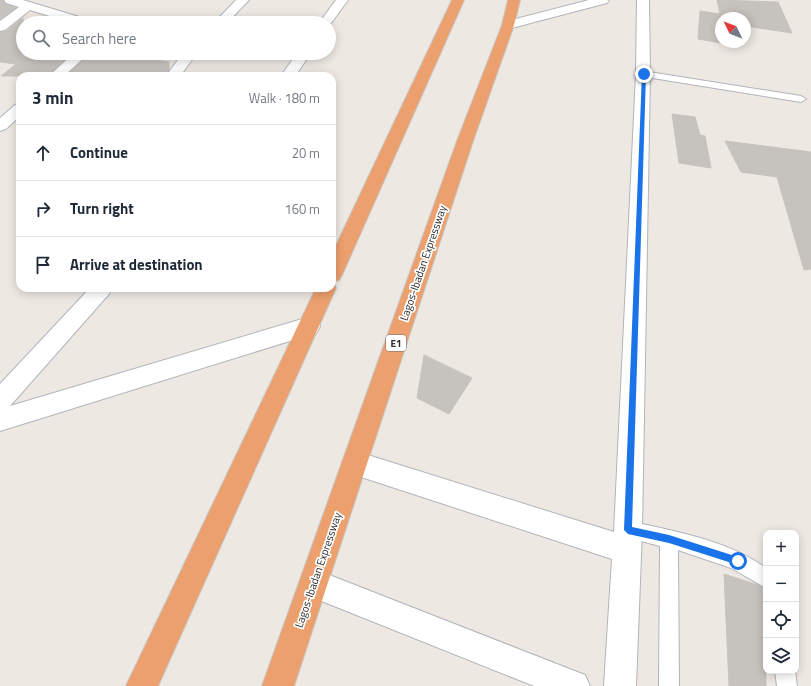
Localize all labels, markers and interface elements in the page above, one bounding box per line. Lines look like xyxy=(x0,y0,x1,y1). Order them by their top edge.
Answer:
north arrow xyxy=(715,12,751,48)
search box xyxy=(16,16,336,60)
icon: search xyxy=(30,27,52,49)
text: Search here xyxy=(62,27,136,50)
route end xyxy=(635,65,653,83)
text: 3 min xyxy=(32,85,73,111)
text: Walk · 180 m xyxy=(249,88,320,108)
text: Continue xyxy=(70,141,128,164)
icon: ahead xyxy=(32,142,54,164)
text: 20 m xyxy=(292,143,320,163)
text: Turn right xyxy=(70,197,134,220)
icon: right xyxy=(32,198,54,220)
text: 160 m xyxy=(284,199,320,219)
street label: Lagos-Ibadan Expressway xyxy=(396,202,451,323)
text: Arrive at destination xyxy=(70,253,203,276)
icon: arrive xyxy=(32,254,54,276)
road number: E1 xyxy=(386,335,406,351)
street label: Lagos-Ibadan Expressway xyxy=(291,509,346,630)
map controls xyxy=(763,530,799,674)
button: + xyxy=(763,530,799,566)
route start xyxy=(729,552,747,570)
button: − xyxy=(763,566,799,602)
button: locate xyxy=(763,602,799,638)
button: layers xyxy=(763,638,799,674)

